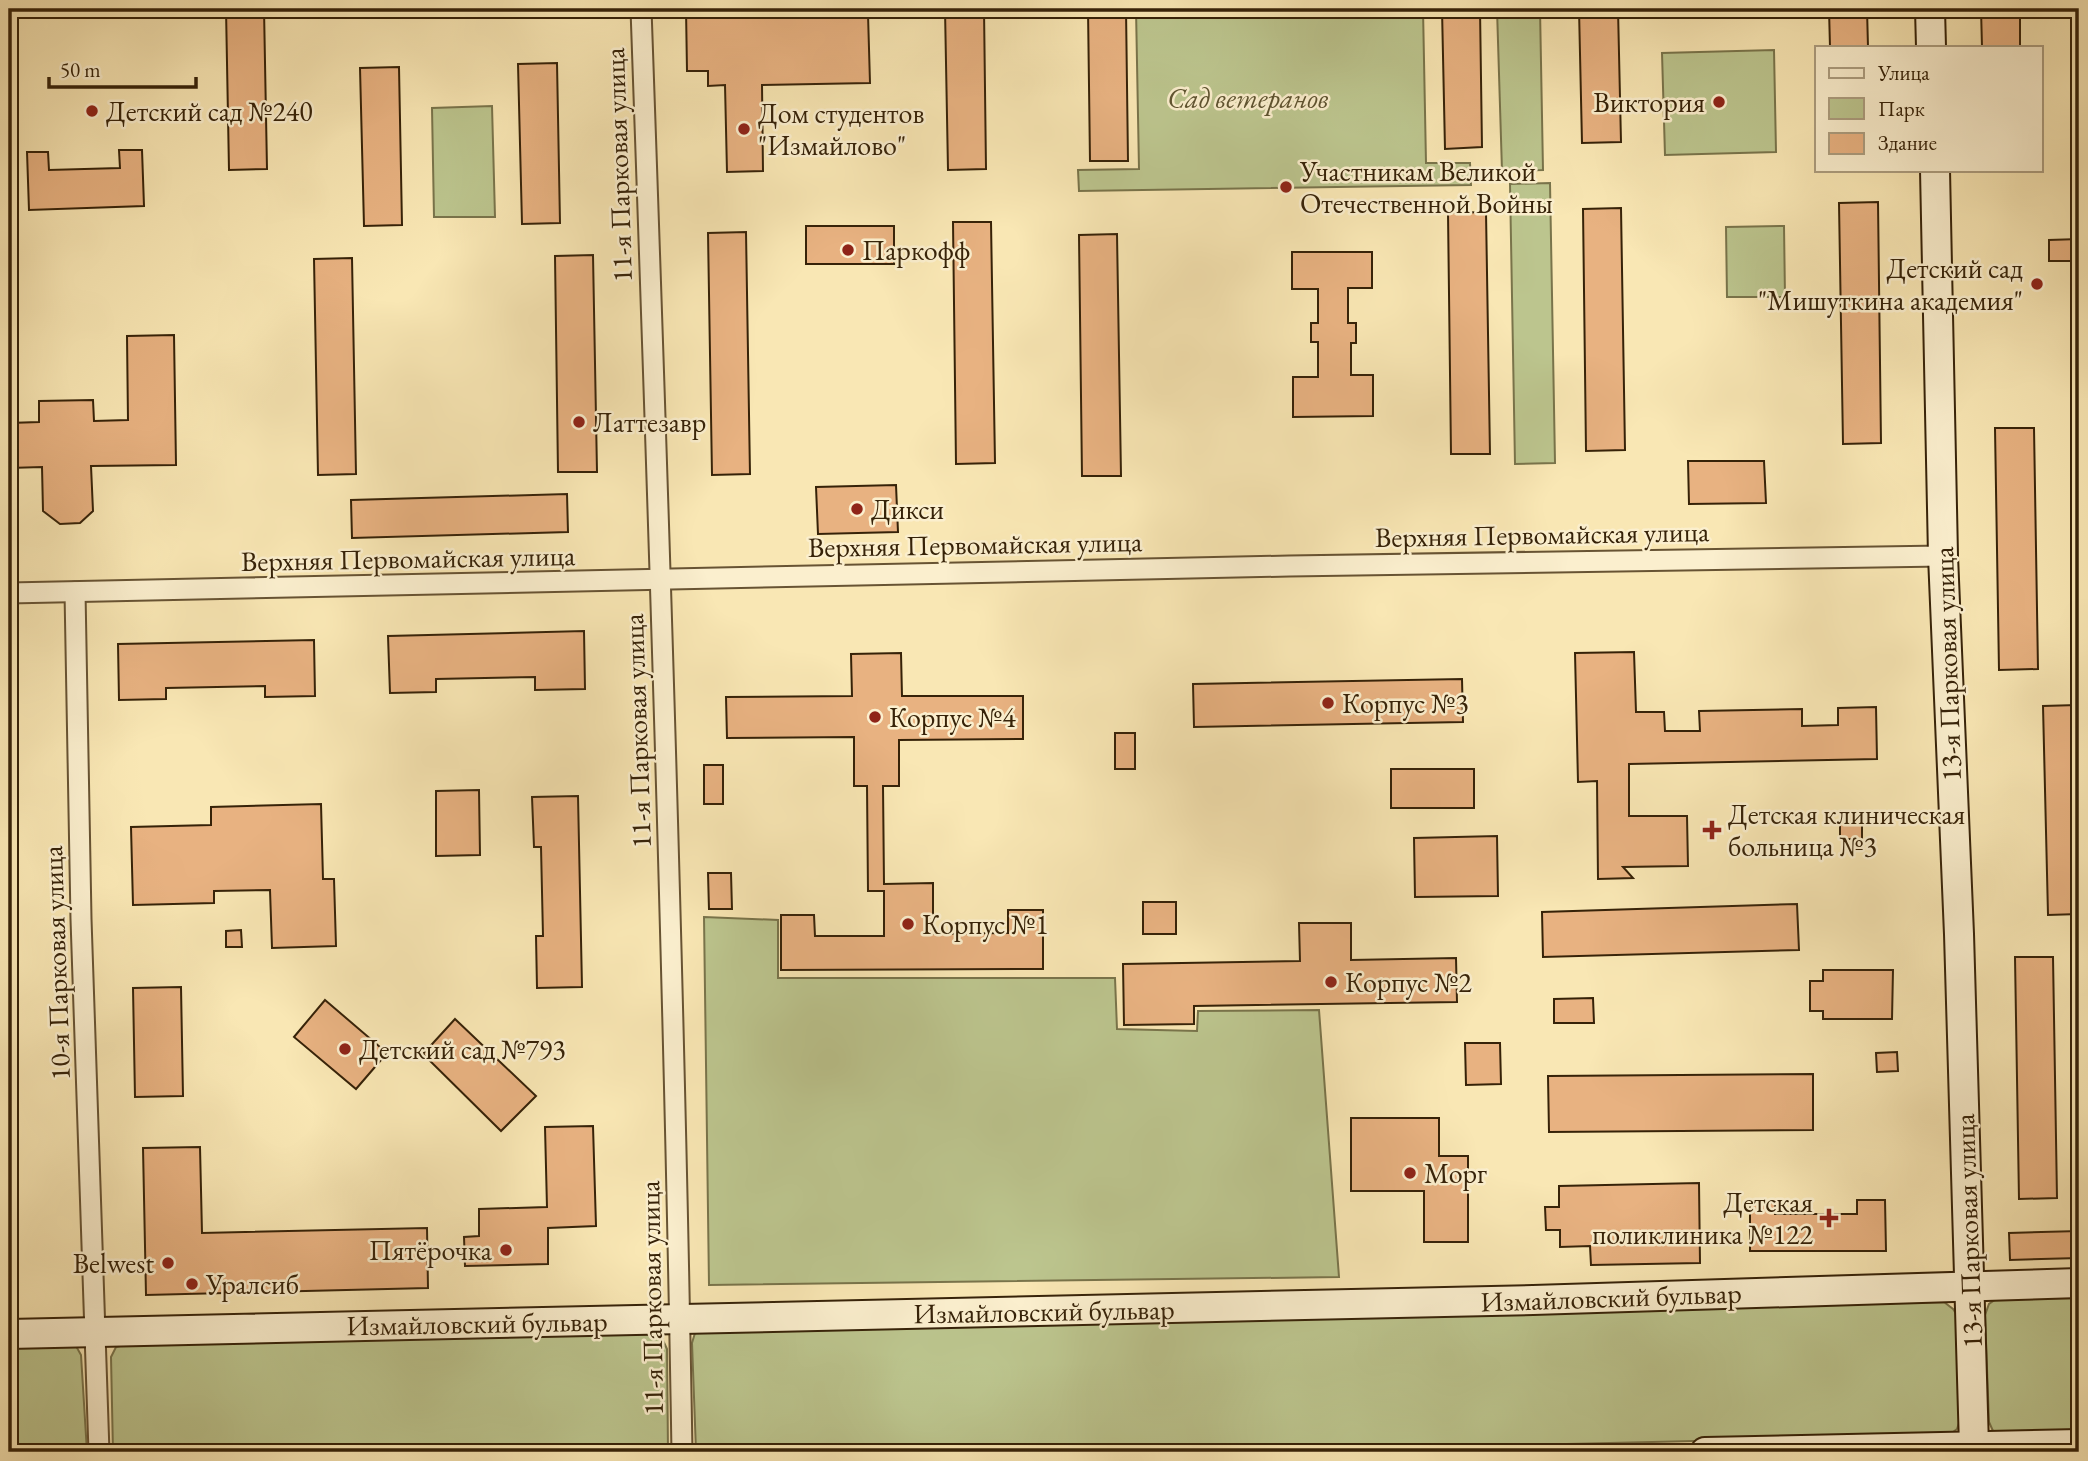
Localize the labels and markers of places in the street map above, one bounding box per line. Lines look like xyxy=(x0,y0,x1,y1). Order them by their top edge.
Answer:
place label: Виктория xyxy=(1593,84,1705,120)
place label: Детский сад №240 xyxy=(106,93,313,129)
marker: Виктория xyxy=(1711,94,1727,110)
place label: Дом студентов "Измайлово" xyxy=(758,95,924,163)
marker: Детский сад №240 xyxy=(84,103,100,119)
marker: Дом студентов "Измайлово" xyxy=(736,121,752,137)
place label: Участникам Великой Отечественной Войны xyxy=(1299,153,1553,221)
marker: Участникам Великой Отечественной Войны xyxy=(1278,179,1294,195)
place label: Паркофф xyxy=(862,232,970,268)
marker: Паркофф xyxy=(840,242,856,258)
place label: Детский сад "Мишуткина академия" xyxy=(1758,250,2023,318)
marker: Детский сад "Мишуткина академия" xyxy=(2029,276,2045,292)
place label: Латтезавр xyxy=(593,404,706,440)
marker: Латтезавр xyxy=(571,414,587,430)
place label: Дикси xyxy=(871,491,944,527)
marker: Дикси xyxy=(849,501,865,517)
place label: Корпус №3 xyxy=(1342,685,1469,721)
marker: Корпус №3 xyxy=(1320,695,1336,711)
place label: Корпус №4 xyxy=(889,699,1016,735)
marker: Корпус №4 xyxy=(867,709,883,725)
place label: Детская клиническая больница №3 xyxy=(1728,796,1965,864)
marker: Детская клиническая больница №3 xyxy=(1702,820,1722,840)
place label: Корпус №1 xyxy=(922,906,1049,942)
marker: Корпус №1 xyxy=(900,916,916,932)
place label: Корпус №2 xyxy=(1345,964,1472,1000)
marker: Корпус №2 xyxy=(1323,974,1339,990)
place label: Детский сад №793 xyxy=(359,1031,566,1067)
marker: Детский сад №793 xyxy=(337,1041,353,1057)
place label: Морг xyxy=(1424,1155,1487,1191)
marker: Морг xyxy=(1402,1165,1418,1181)
place label: Детская поликлиника №122 xyxy=(1592,1184,1814,1252)
marker: Детская поликлиника №122 xyxy=(1819,1208,1839,1228)
place label: Пятёрочка xyxy=(369,1232,493,1268)
marker: Пятёрочка xyxy=(498,1242,514,1258)
place label: Belwest xyxy=(73,1245,154,1281)
marker: Belwest xyxy=(160,1255,176,1271)
place label: Уралсиб xyxy=(205,1266,299,1302)
marker: Уралсиб xyxy=(184,1276,200,1292)

